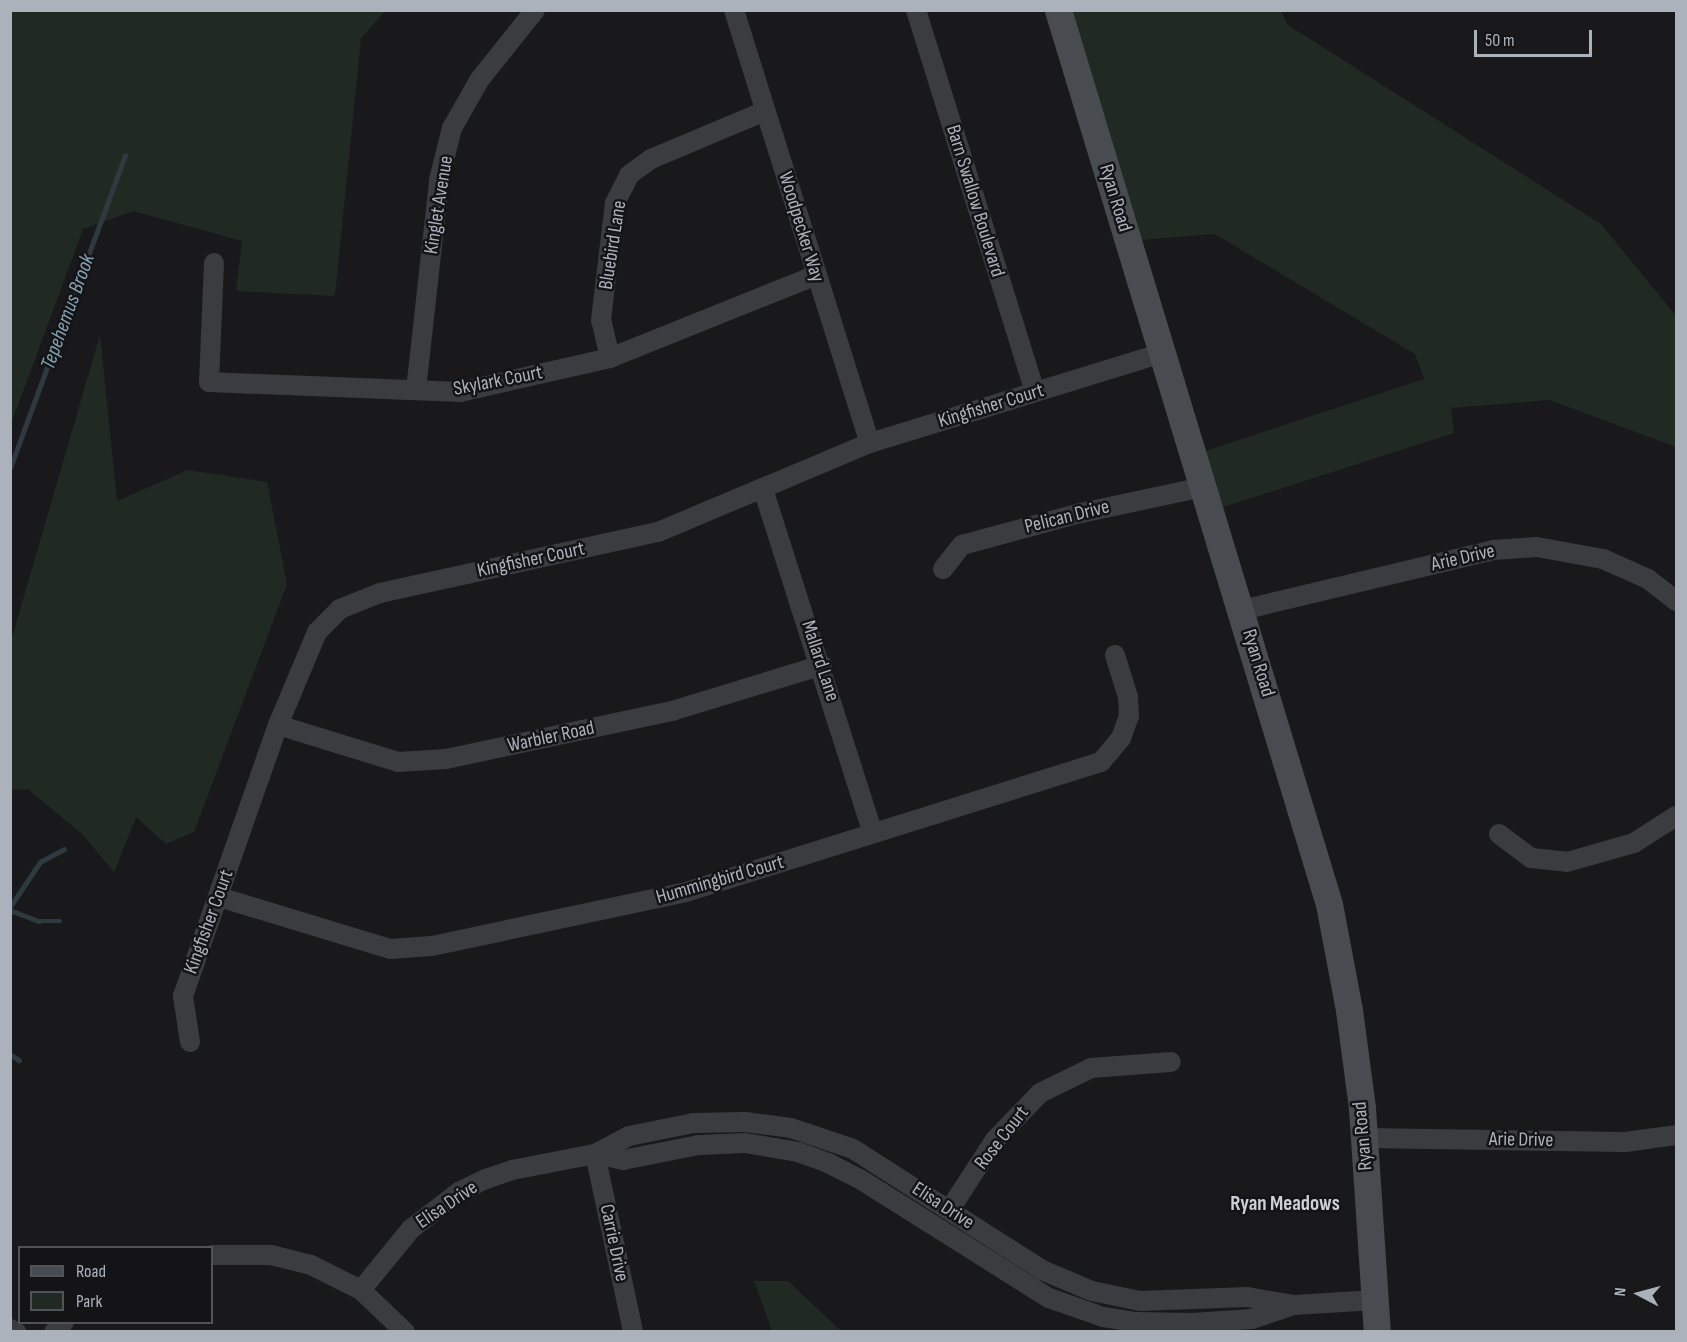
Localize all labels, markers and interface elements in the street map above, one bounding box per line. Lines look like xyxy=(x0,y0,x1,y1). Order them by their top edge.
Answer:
scale bar xyxy=(1477,18,1596,56)
text: 50 m xyxy=(1485,30,1515,51)
street label: Barn Swallow Boulevard xyxy=(941,122,1009,280)
street label: Kinglet Avenue xyxy=(419,154,459,256)
street label: Ryan Road xyxy=(1093,161,1137,235)
street label: Woodpecker Way xyxy=(773,169,829,285)
street label: Bluebird Lane xyxy=(594,199,632,291)
water label: Tepehemus Brook xyxy=(35,251,101,373)
street label: Skylark Court xyxy=(451,361,545,401)
street label: Kingfisher Court xyxy=(935,379,1047,433)
street label: Pelican Drive xyxy=(1022,495,1112,539)
street label: Kingfisher Court xyxy=(475,537,587,583)
street label: Arie Drive xyxy=(1429,539,1497,577)
street label: Mallard Lane xyxy=(796,618,844,704)
street label: Ryan Road xyxy=(1236,626,1280,700)
street label: Warbler Road xyxy=(505,716,597,758)
street label: Hummingbird Court xyxy=(653,850,787,910)
street label: Kingfisher Court xyxy=(179,867,239,977)
street label: Rose Court xyxy=(970,1101,1034,1175)
street label: Ryan Road xyxy=(1348,1101,1378,1171)
street label: Arie Drive xyxy=(1489,1127,1553,1153)
street label: Elisa Drive xyxy=(412,1176,482,1234)
street label: Elisa Drive xyxy=(908,1177,978,1235)
district label: Ryan Meadows xyxy=(1230,1191,1340,1217)
street label: Carrie Drive xyxy=(594,1202,634,1284)
legend xyxy=(18,1246,213,1324)
text: Road xyxy=(76,1261,106,1282)
north arrow xyxy=(1609,1264,1669,1324)
text: N xyxy=(1611,1287,1630,1297)
text: Park xyxy=(76,1291,102,1312)

